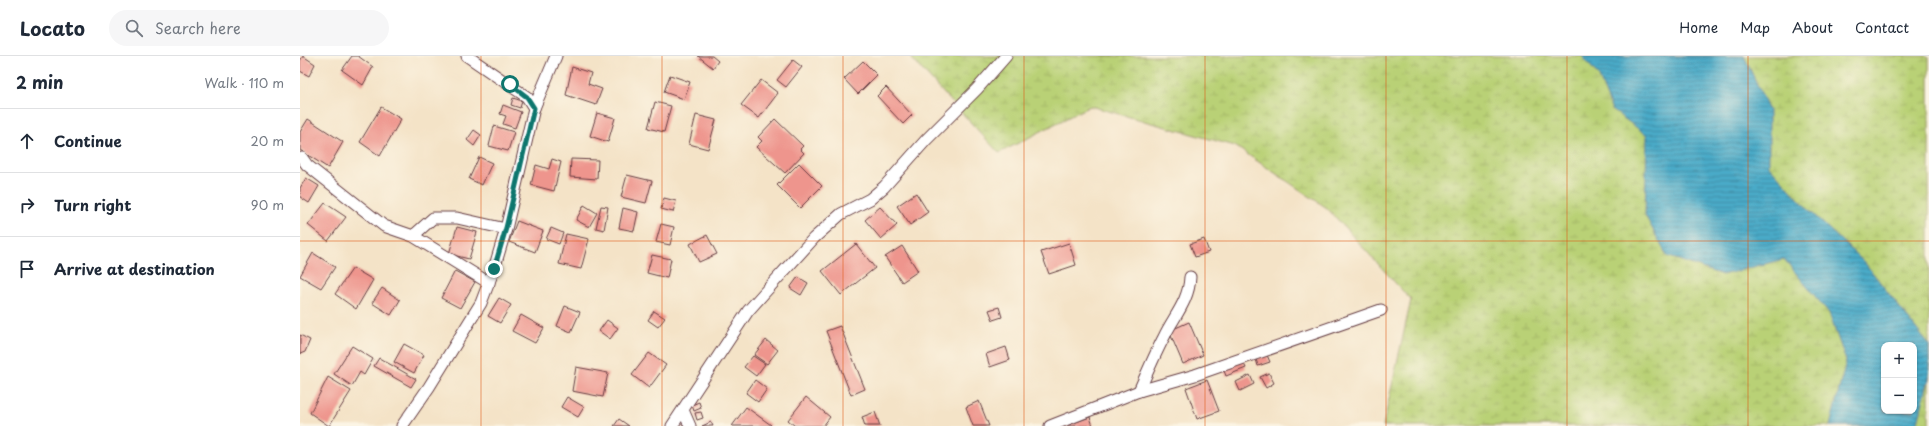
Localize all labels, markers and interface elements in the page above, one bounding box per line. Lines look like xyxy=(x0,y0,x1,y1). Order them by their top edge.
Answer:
search box xyxy=(109,10,389,46)
text: Locato xyxy=(20,14,85,42)
text: Search here xyxy=(155,16,241,39)
icon: search xyxy=(123,17,145,39)
text: Home xyxy=(1679,17,1718,38)
text: Map xyxy=(1740,17,1770,38)
text: About xyxy=(1792,17,1833,38)
text: Contact xyxy=(1855,17,1909,38)
text: 2 min xyxy=(16,69,63,95)
text: Walk · 110 m xyxy=(205,73,284,92)
route start xyxy=(501,75,519,93)
text: Continue xyxy=(54,129,122,152)
icon: ahead xyxy=(16,130,38,152)
text: 20 m xyxy=(250,131,284,150)
text: Turn right xyxy=(54,193,131,216)
icon: right xyxy=(16,194,38,216)
text: 90 m xyxy=(251,195,284,214)
text: Arrive at destination xyxy=(54,257,215,280)
icon: arrive xyxy=(16,258,38,280)
route end xyxy=(485,260,503,278)
map controls xyxy=(1881,342,1917,414)
button: + xyxy=(1881,342,1917,378)
button: − xyxy=(1881,378,1917,414)

